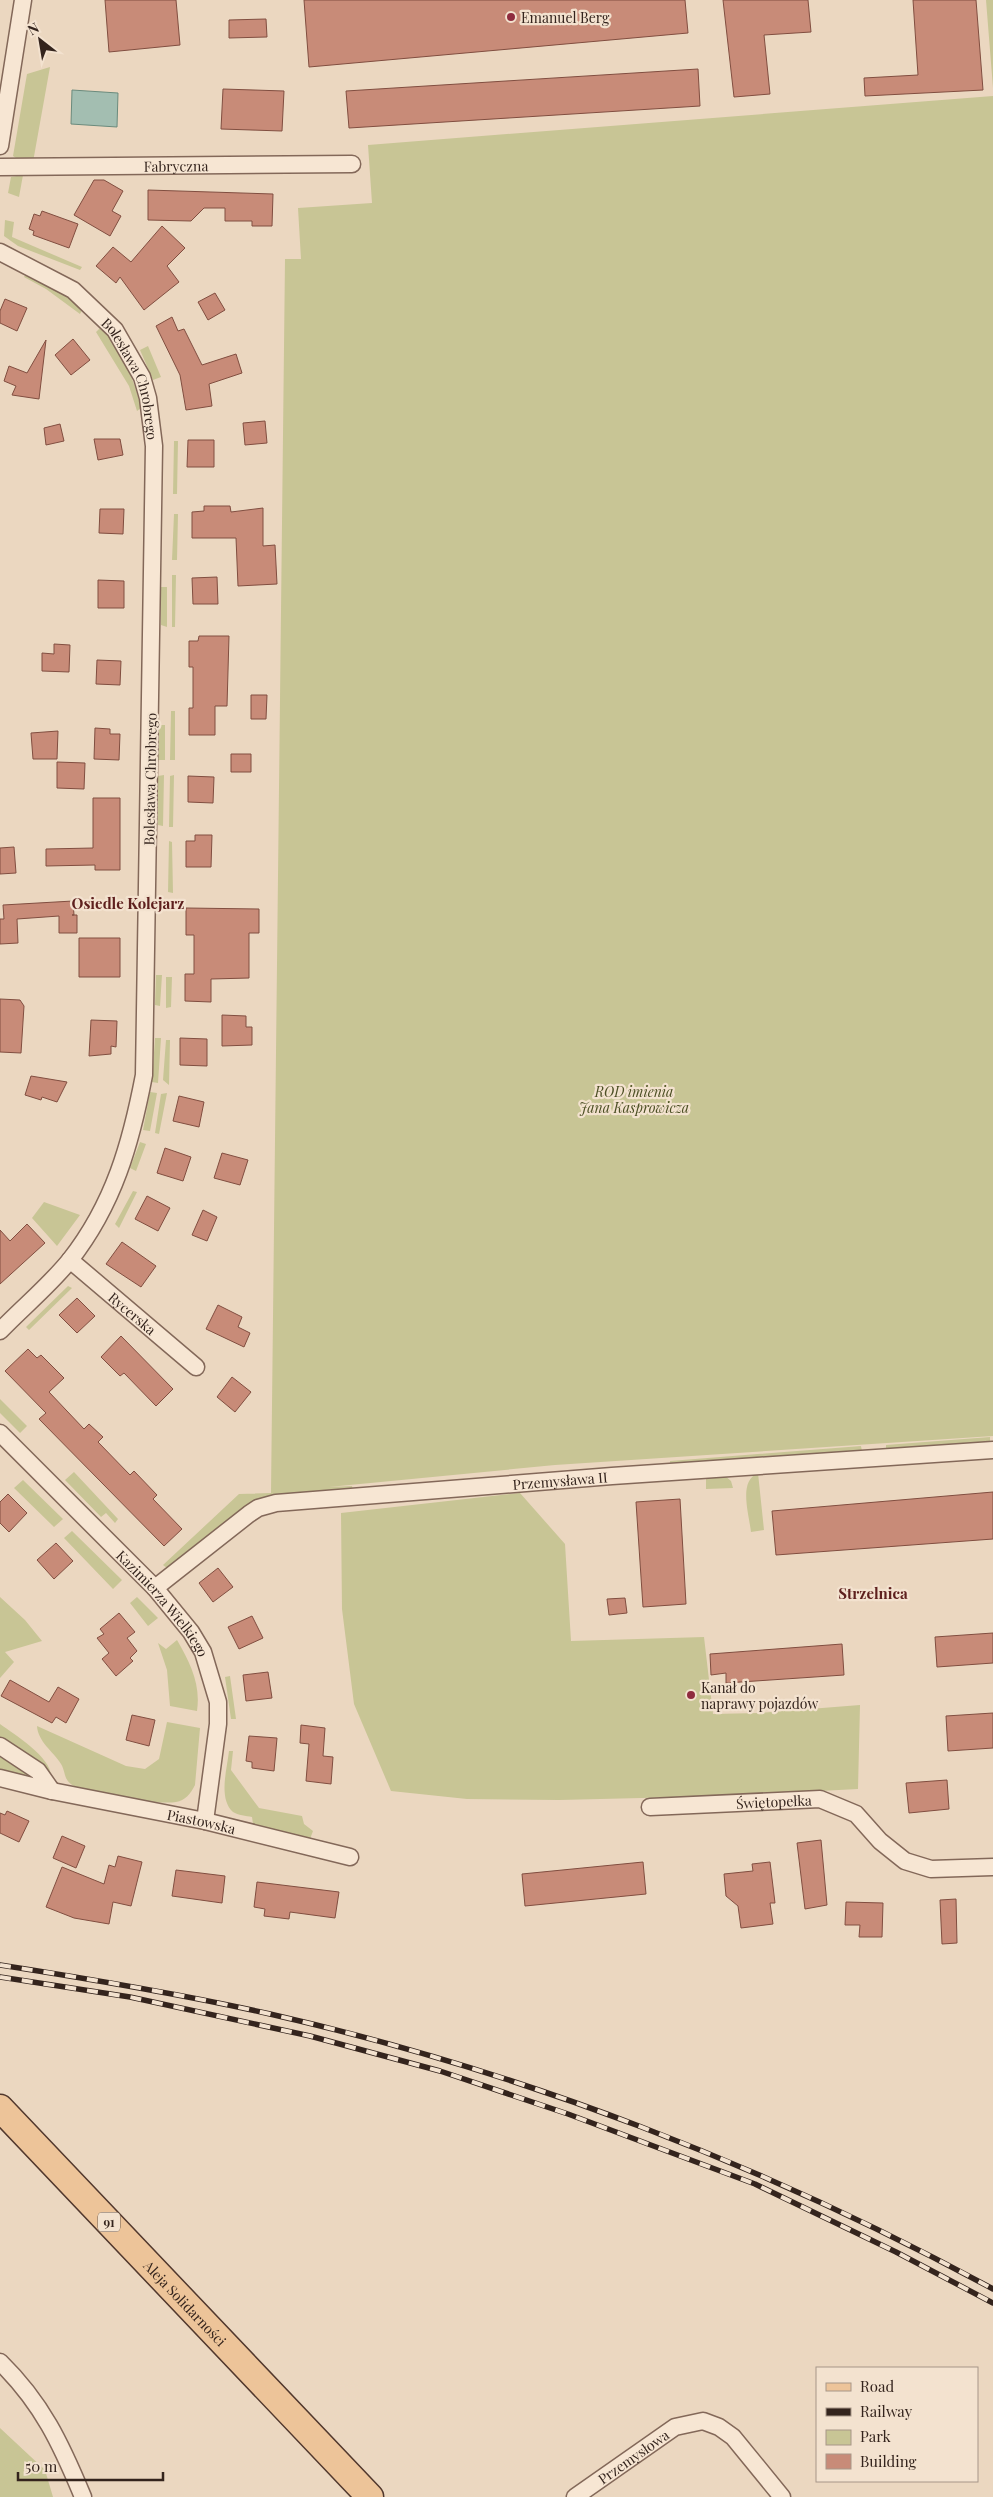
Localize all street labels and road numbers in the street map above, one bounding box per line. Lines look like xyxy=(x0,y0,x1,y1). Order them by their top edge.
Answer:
street label: Fabryczna xyxy=(144,156,208,175)
street label: Bolesława Chrobrego xyxy=(98,313,163,441)
street label: Bolesława Chrobrego xyxy=(139,712,161,845)
street label: Rycerska xyxy=(105,1287,160,1339)
street label: Przemysława II xyxy=(512,1467,608,1493)
street label: Kazimierza Wielkiego xyxy=(113,1546,213,1659)
street label: Świętopełka xyxy=(735,1790,812,1812)
street label: Piastowska xyxy=(166,1804,238,1838)
road number: 91 xyxy=(98,2212,120,2232)
street label: Aleja Solidarności xyxy=(139,2255,231,2350)
street label: Przemysłowa xyxy=(594,2425,673,2488)

